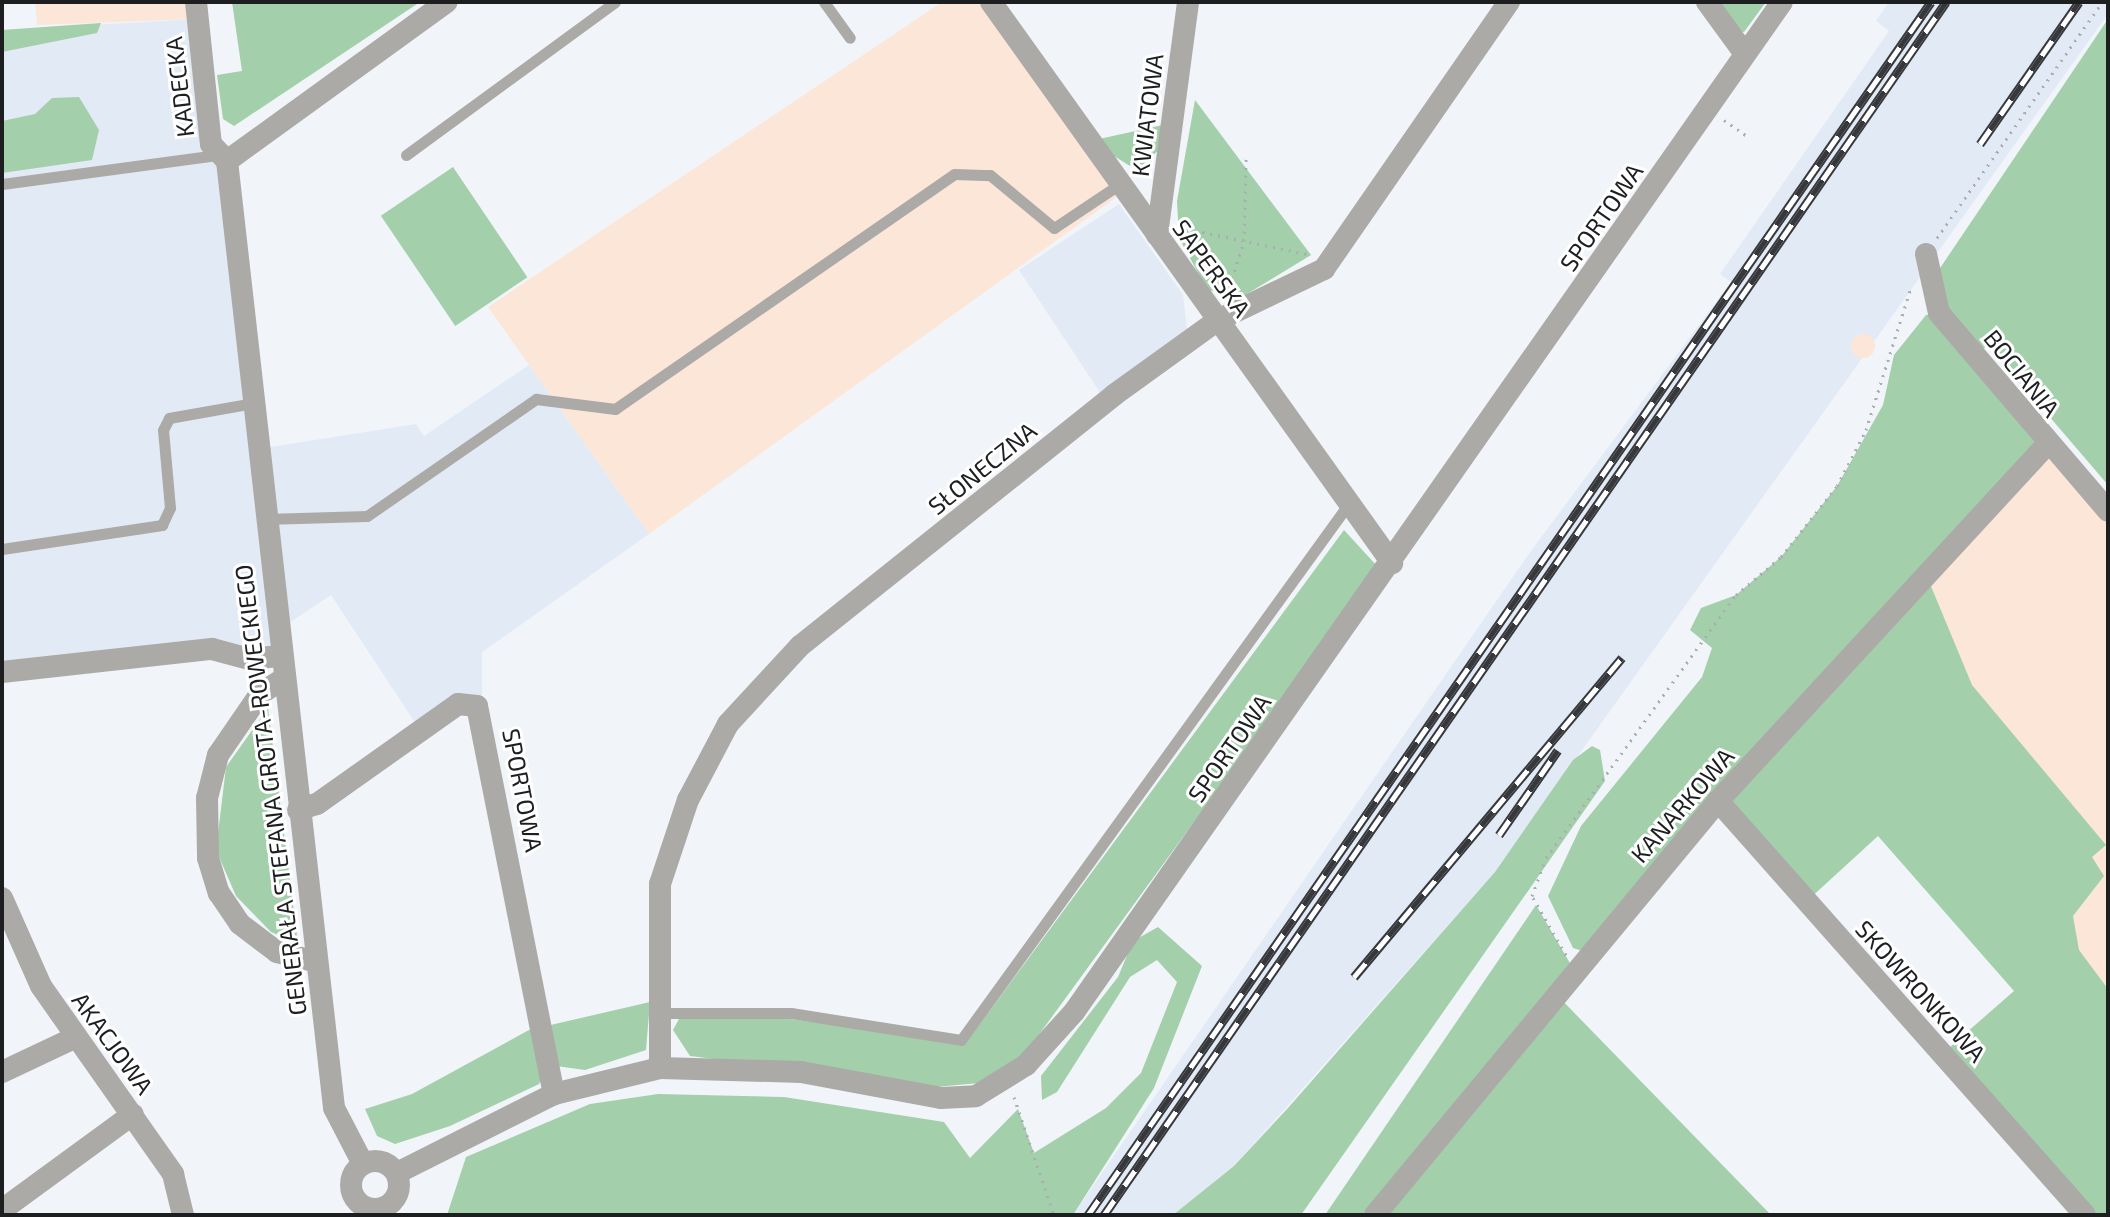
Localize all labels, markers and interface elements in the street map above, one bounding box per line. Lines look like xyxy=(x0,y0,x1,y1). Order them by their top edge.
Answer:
street label: KADECKA xyxy=(159,35,199,139)
street label: KWIATOWA xyxy=(1125,52,1169,178)
street label: SPORTOWA xyxy=(1553,158,1649,276)
street label: SAPERSKA xyxy=(1167,214,1257,322)
street label: BOCIANIA xyxy=(1978,324,2066,422)
street label: SŁONECZNA xyxy=(922,416,1042,520)
street label: GENERAŁA STEFANA GROTA-ROWECKIEGO xyxy=(228,562,312,1018)
street label: SPORTOWA xyxy=(1181,689,1277,807)
street label: SPORTOWA xyxy=(497,726,549,854)
street label: KANARKOWA xyxy=(1624,742,1740,868)
street label: SKOWRONKOWA xyxy=(1850,914,1992,1068)
street label: AKACJOWA xyxy=(66,986,160,1100)

